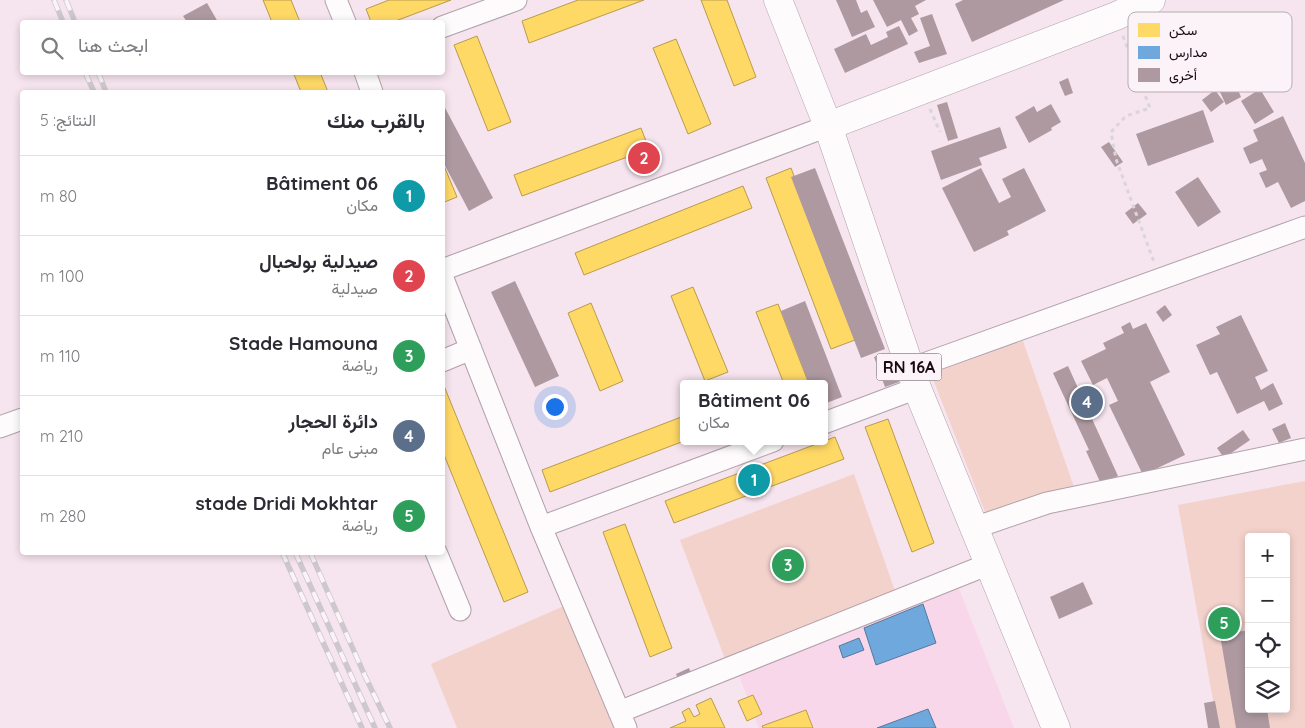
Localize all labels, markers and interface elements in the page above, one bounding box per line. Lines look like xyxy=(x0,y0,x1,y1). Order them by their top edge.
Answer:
legend xyxy=(1128,12,1292,92)
search box xyxy=(20,20,445,75)
text: سكن xyxy=(1169,21,1197,39)
text: ابحث هنا xyxy=(78,33,148,57)
icon: search xyxy=(38,34,66,62)
text: مدارس xyxy=(1169,43,1207,61)
text: أخرى xyxy=(1169,66,1197,84)
text: بالقرب منك xyxy=(327,107,425,133)
text: النتائج: 5 xyxy=(40,110,96,130)
pin: 2 xyxy=(628,139,660,177)
text: Bâtiment 06 xyxy=(266,171,378,195)
text: 80 m xyxy=(40,186,77,206)
text: 1 xyxy=(406,186,412,206)
text: مكان xyxy=(346,195,378,215)
text: صيدلية بولحبال xyxy=(259,249,378,273)
text: 100 m xyxy=(40,266,84,286)
text: 2 xyxy=(404,266,414,286)
text: صيدلية xyxy=(332,278,378,298)
text: Stade Hamouna xyxy=(229,331,378,355)
text: 110 m xyxy=(40,346,80,366)
text: 3 xyxy=(405,346,413,366)
road number: RN 16A xyxy=(876,354,942,381)
text: رياضة xyxy=(342,355,378,375)
popup xyxy=(680,380,828,445)
pin: 4 xyxy=(1071,383,1103,421)
text: Bâtiment 06 xyxy=(698,388,810,412)
your location xyxy=(542,394,568,420)
text: دائرة الحجار xyxy=(288,409,378,433)
text: مكان xyxy=(698,412,730,432)
text: 210 m xyxy=(40,426,83,446)
text: 4 xyxy=(404,426,414,446)
text: مبنى عام xyxy=(322,438,378,458)
pin: 1 xyxy=(738,461,770,499)
text: stade Dridi Mokhtar xyxy=(195,491,378,515)
text: 280 m xyxy=(40,506,86,526)
text: 5 xyxy=(404,506,414,526)
text: رياضة xyxy=(342,515,378,535)
map controls xyxy=(1245,533,1290,713)
button: + xyxy=(1245,533,1290,578)
pin: 3 xyxy=(772,546,804,584)
button: − xyxy=(1245,578,1290,623)
pin: 5 xyxy=(1208,604,1240,642)
button: locate xyxy=(1245,623,1290,668)
button: layers xyxy=(1245,668,1290,713)

